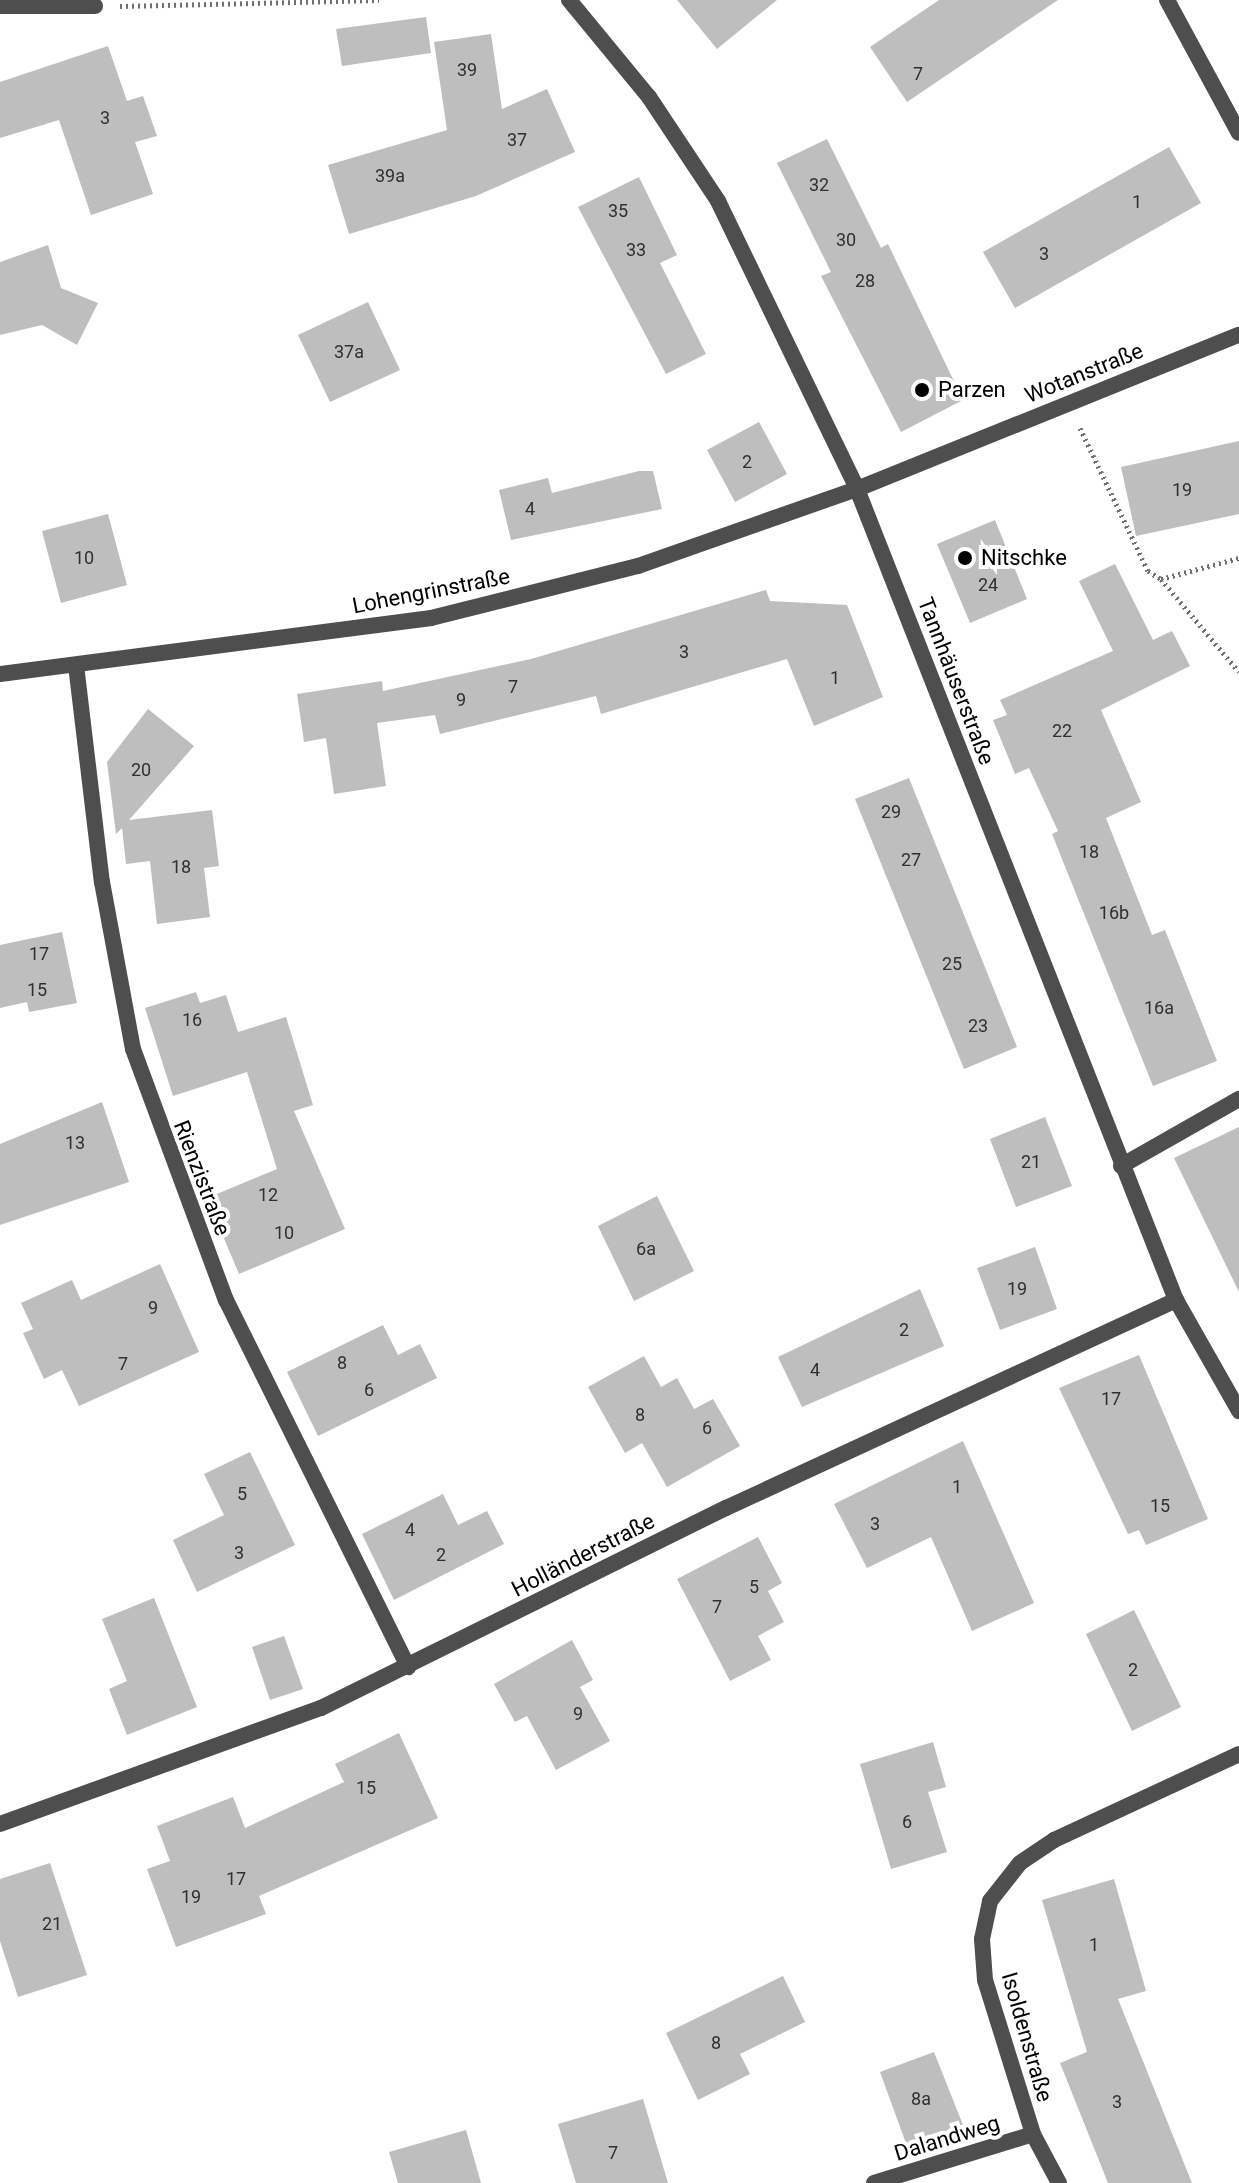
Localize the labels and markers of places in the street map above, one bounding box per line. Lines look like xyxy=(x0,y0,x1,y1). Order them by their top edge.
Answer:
place label: Parzen xyxy=(938,377,1006,403)
marker: Parzen xyxy=(913,381,931,399)
place label: Nitschke xyxy=(981,545,1067,571)
marker: Nitschke xyxy=(956,549,974,567)

